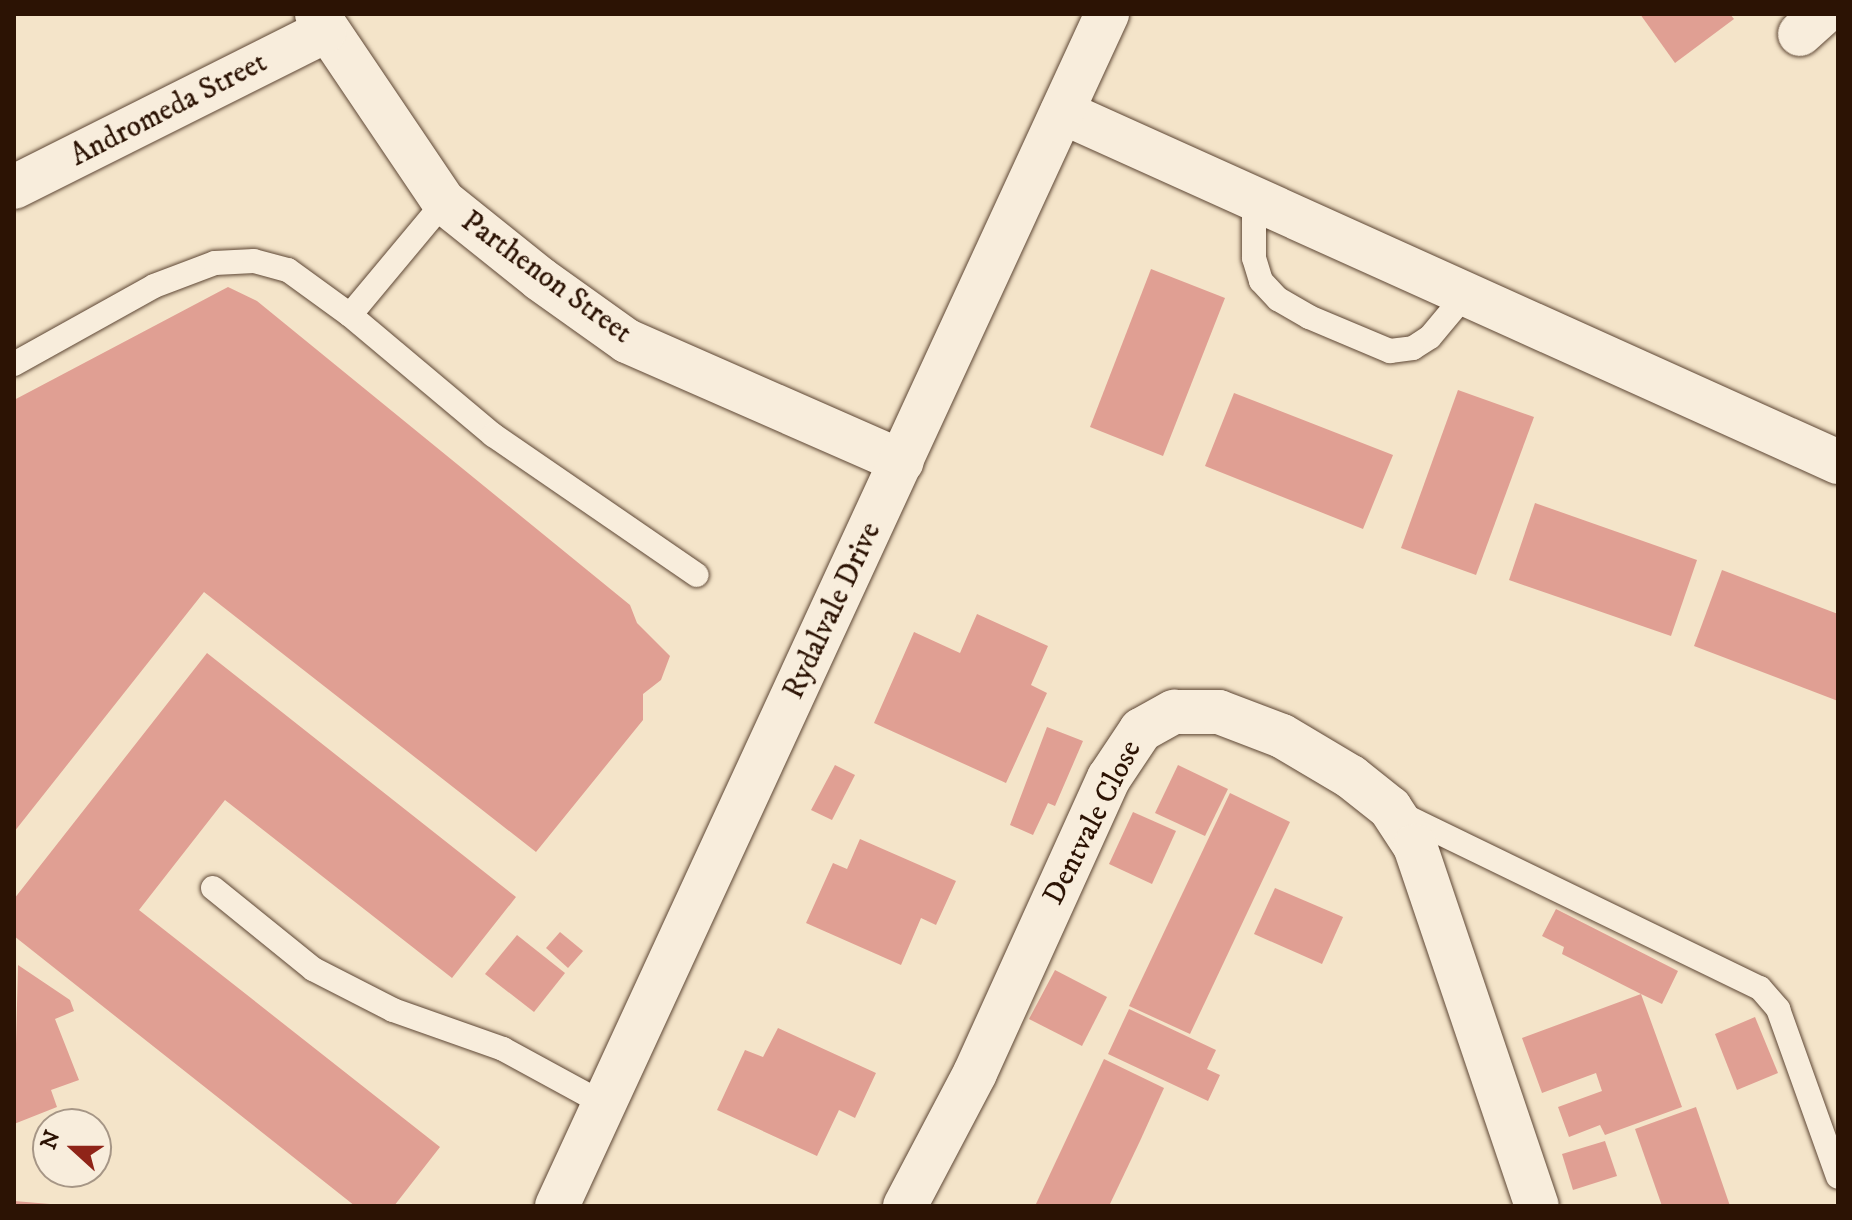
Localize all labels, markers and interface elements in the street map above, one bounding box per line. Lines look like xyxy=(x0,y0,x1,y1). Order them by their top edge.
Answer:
street label: Andromeda Street xyxy=(65,45,273,175)
street label: Parthenon Street xyxy=(454,204,638,352)
street label: Rydalvale Drive xyxy=(776,517,890,705)
street label: Dentvale Close xyxy=(1036,735,1150,911)
north arrow xyxy=(32,1108,112,1188)
text: N xyxy=(35,1127,67,1153)

